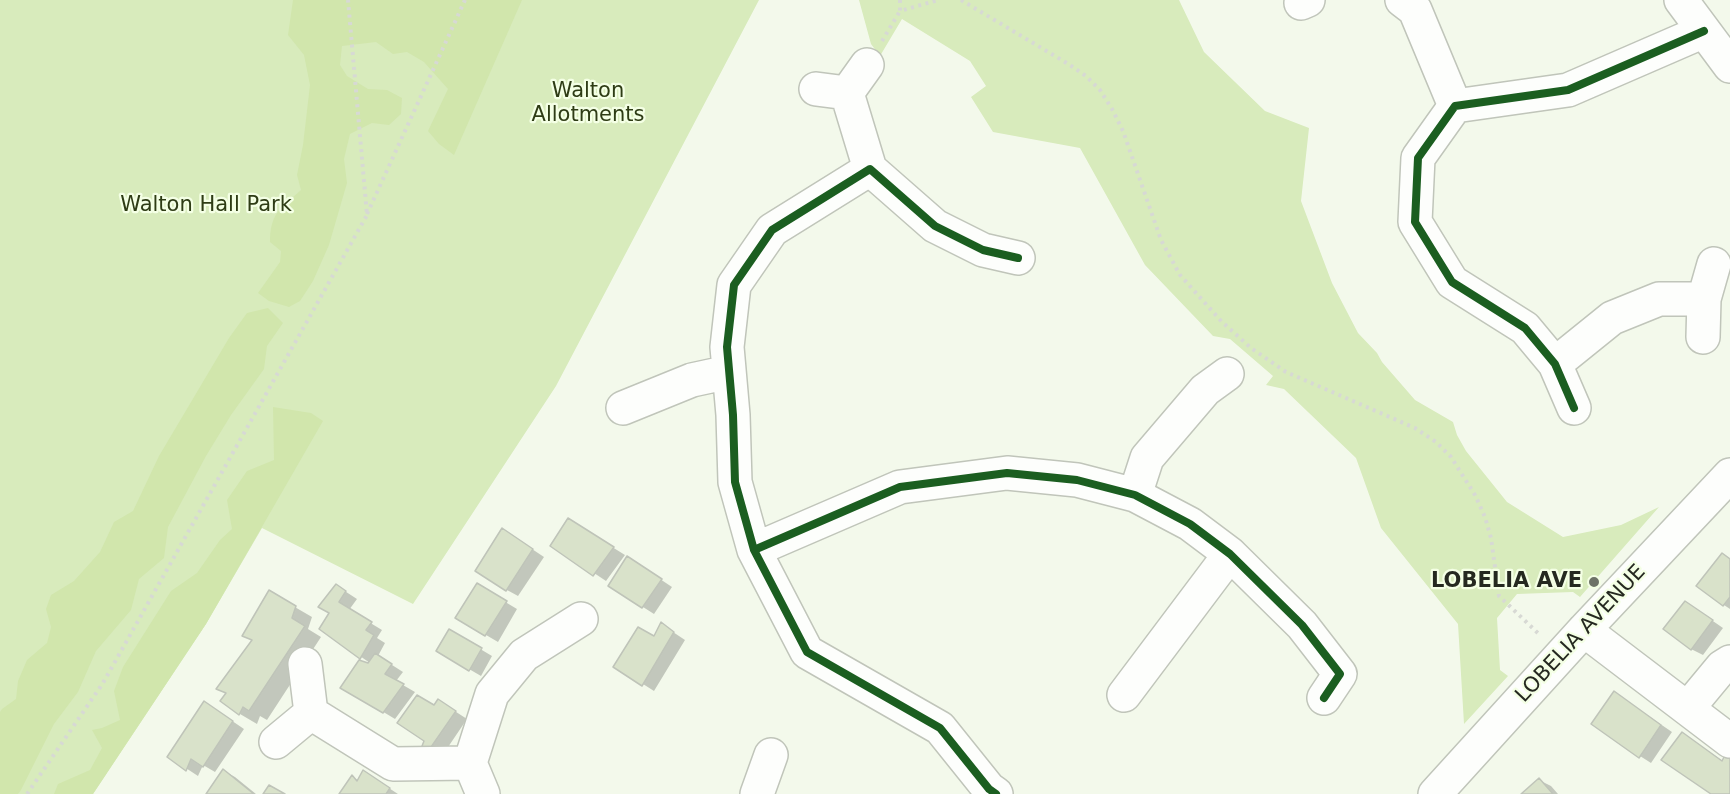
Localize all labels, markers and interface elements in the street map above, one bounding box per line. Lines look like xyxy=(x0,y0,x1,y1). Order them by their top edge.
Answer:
park label: Walton Allotments xyxy=(532,79,644,129)
park label: Walton Hall Park xyxy=(120,193,292,219)
street label: LOBELIA AVENUE xyxy=(1511,560,1651,708)
place label: LOBELIA AVE xyxy=(1431,569,1582,595)
marker: LOBELIA AVE xyxy=(1587,575,1601,589)

